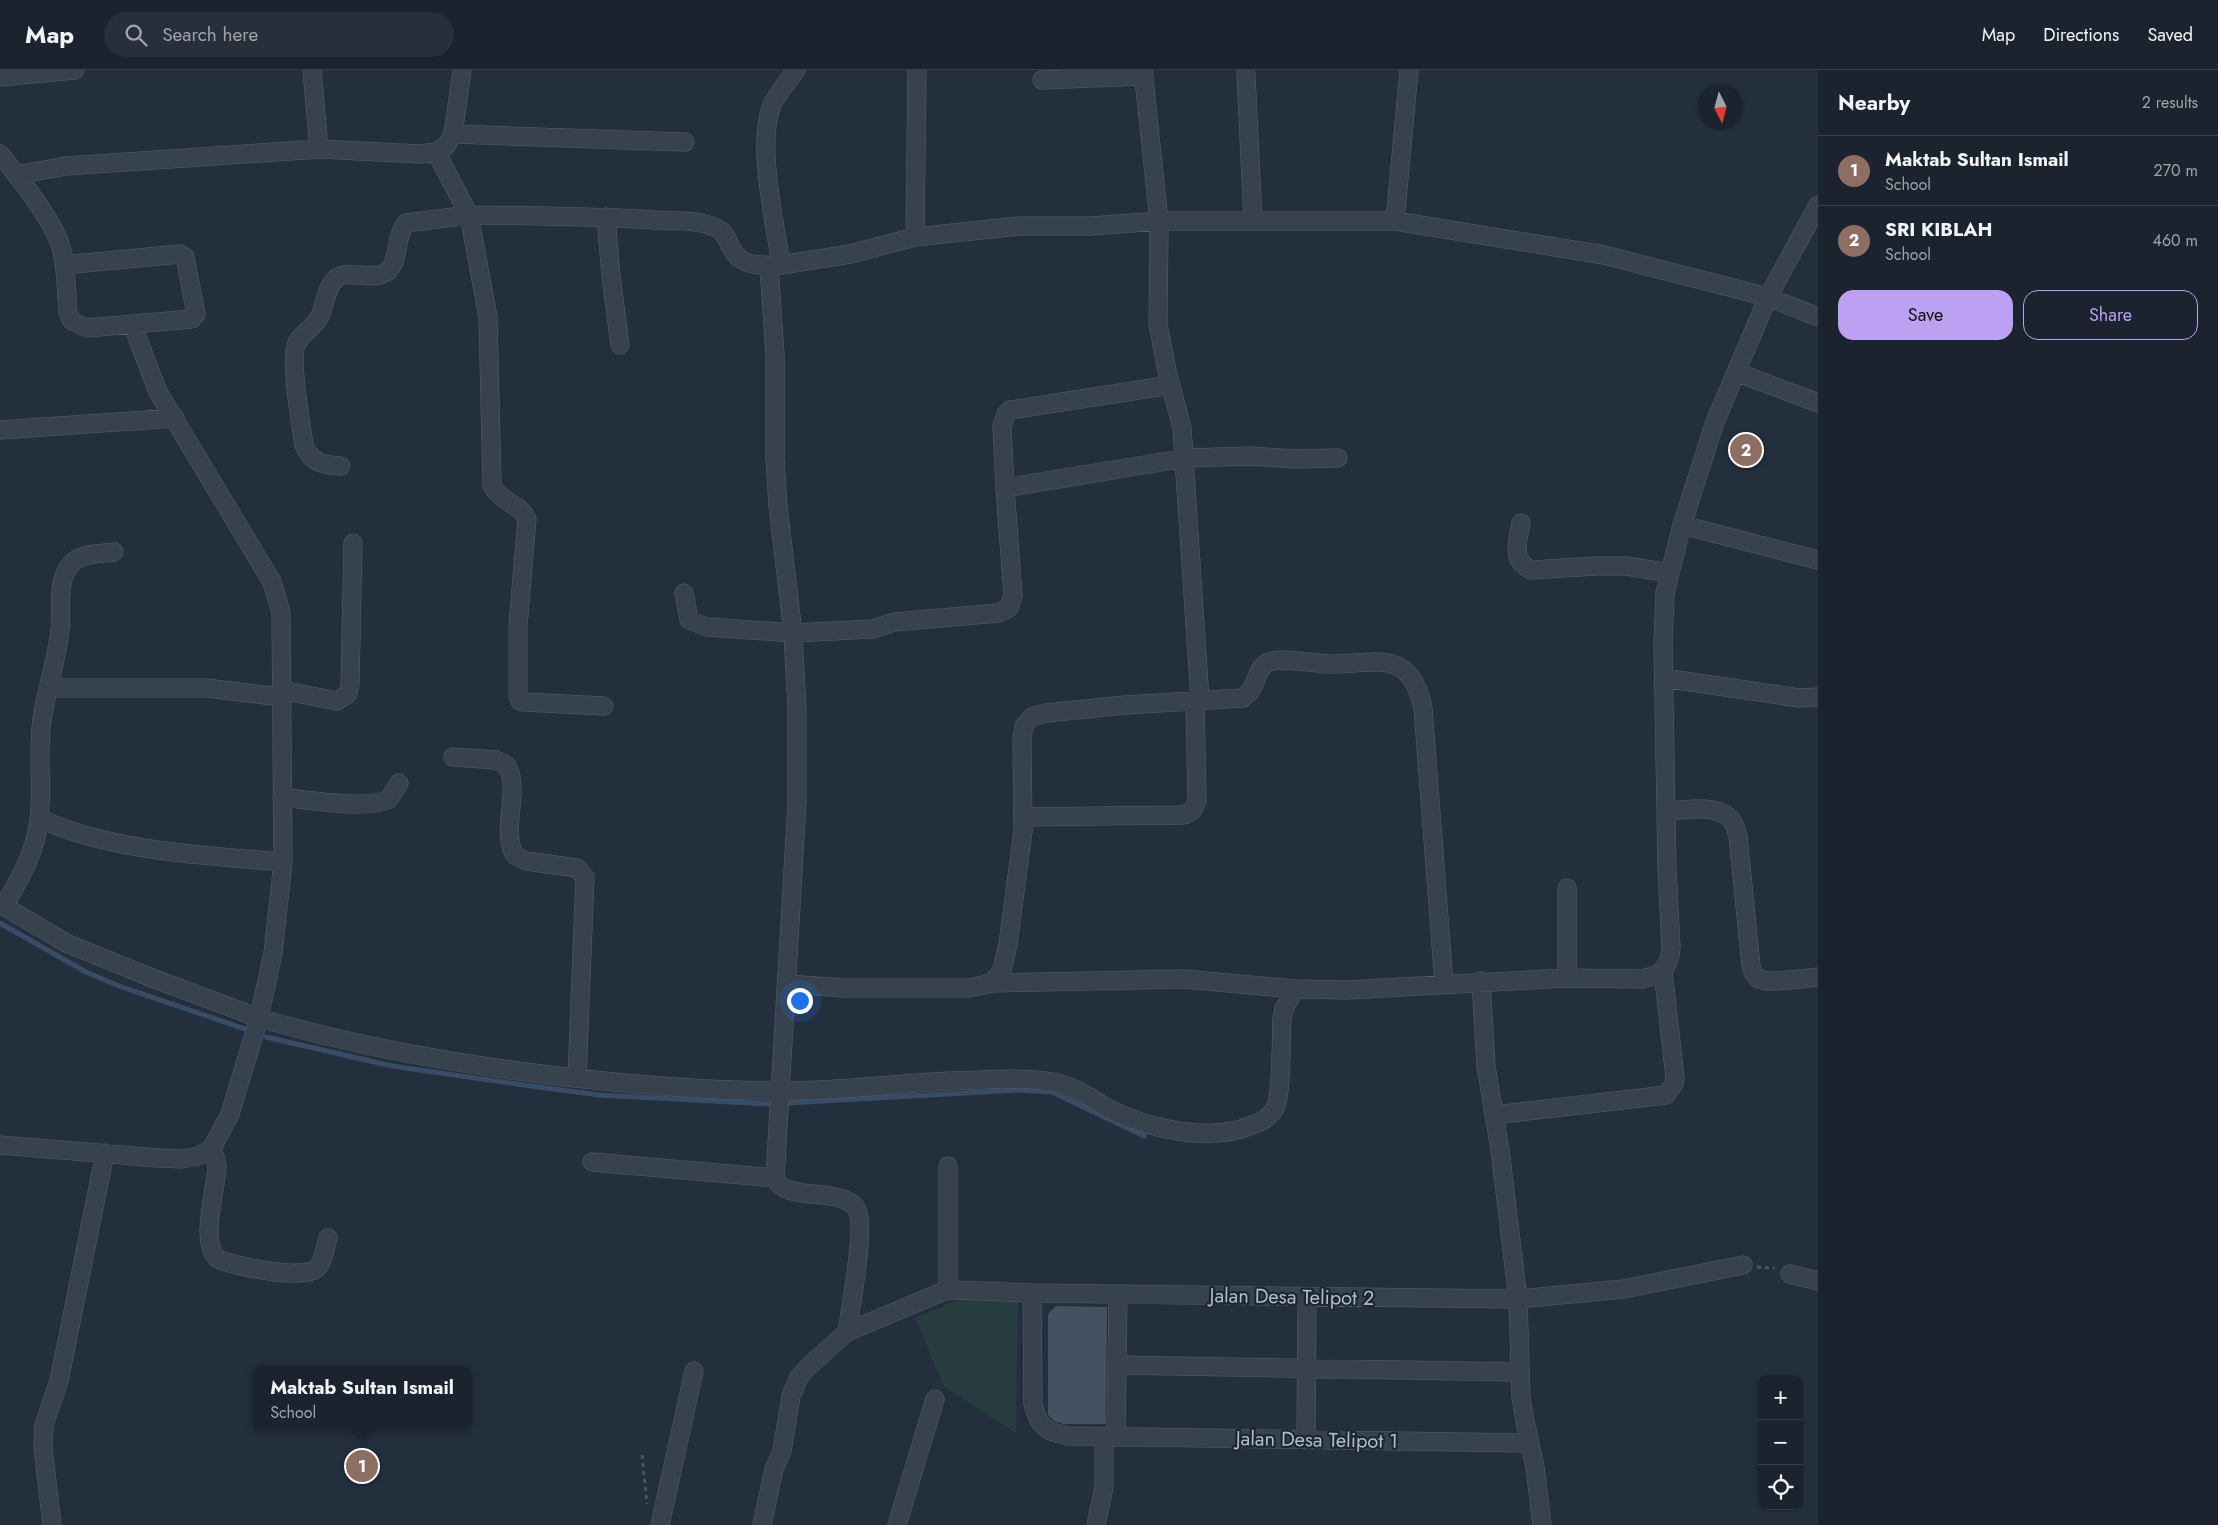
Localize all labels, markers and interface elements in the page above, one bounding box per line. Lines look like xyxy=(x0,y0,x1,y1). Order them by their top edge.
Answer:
search box xyxy=(104,12,454,57)
text: Map xyxy=(25,17,74,52)
icon: search xyxy=(122,21,150,49)
text: Search here xyxy=(162,21,258,48)
text: Map xyxy=(1982,22,2015,48)
text: Directions xyxy=(2043,22,2119,48)
text: Saved xyxy=(2147,22,2193,48)
north arrow xyxy=(1698,85,1743,130)
text: Nearby xyxy=(1838,88,1910,118)
text: 2 results xyxy=(2142,91,2198,114)
text: Maktab Sultan Ismail xyxy=(1885,146,2069,173)
text: 1 xyxy=(1850,159,1858,182)
text: 270 m xyxy=(2154,159,2198,182)
text: School xyxy=(1885,173,1931,196)
text: SRI KIBLAH xyxy=(1885,216,1992,243)
text: 2 xyxy=(1849,229,1859,252)
text: 460 m xyxy=(2153,229,2198,252)
text: School xyxy=(1885,243,1931,266)
button: Save xyxy=(1838,290,2013,340)
button: Share xyxy=(2023,290,2198,340)
pin: 2 xyxy=(1730,431,1762,469)
your location xyxy=(787,988,813,1014)
street label: Jalan Desa Telipot 2 xyxy=(1206,1281,1375,1313)
popup xyxy=(253,1366,471,1431)
text: Maktab Sultan Ismail xyxy=(270,1374,454,1401)
map controls xyxy=(1758,1375,1803,1510)
button: + xyxy=(1758,1375,1803,1420)
text: School xyxy=(270,1401,316,1424)
button: − xyxy=(1758,1420,1803,1465)
street label: Jalan Desa Telipot 1 xyxy=(1233,1424,1398,1456)
pin: 1 xyxy=(346,1447,378,1485)
button: locate xyxy=(1758,1465,1803,1510)

